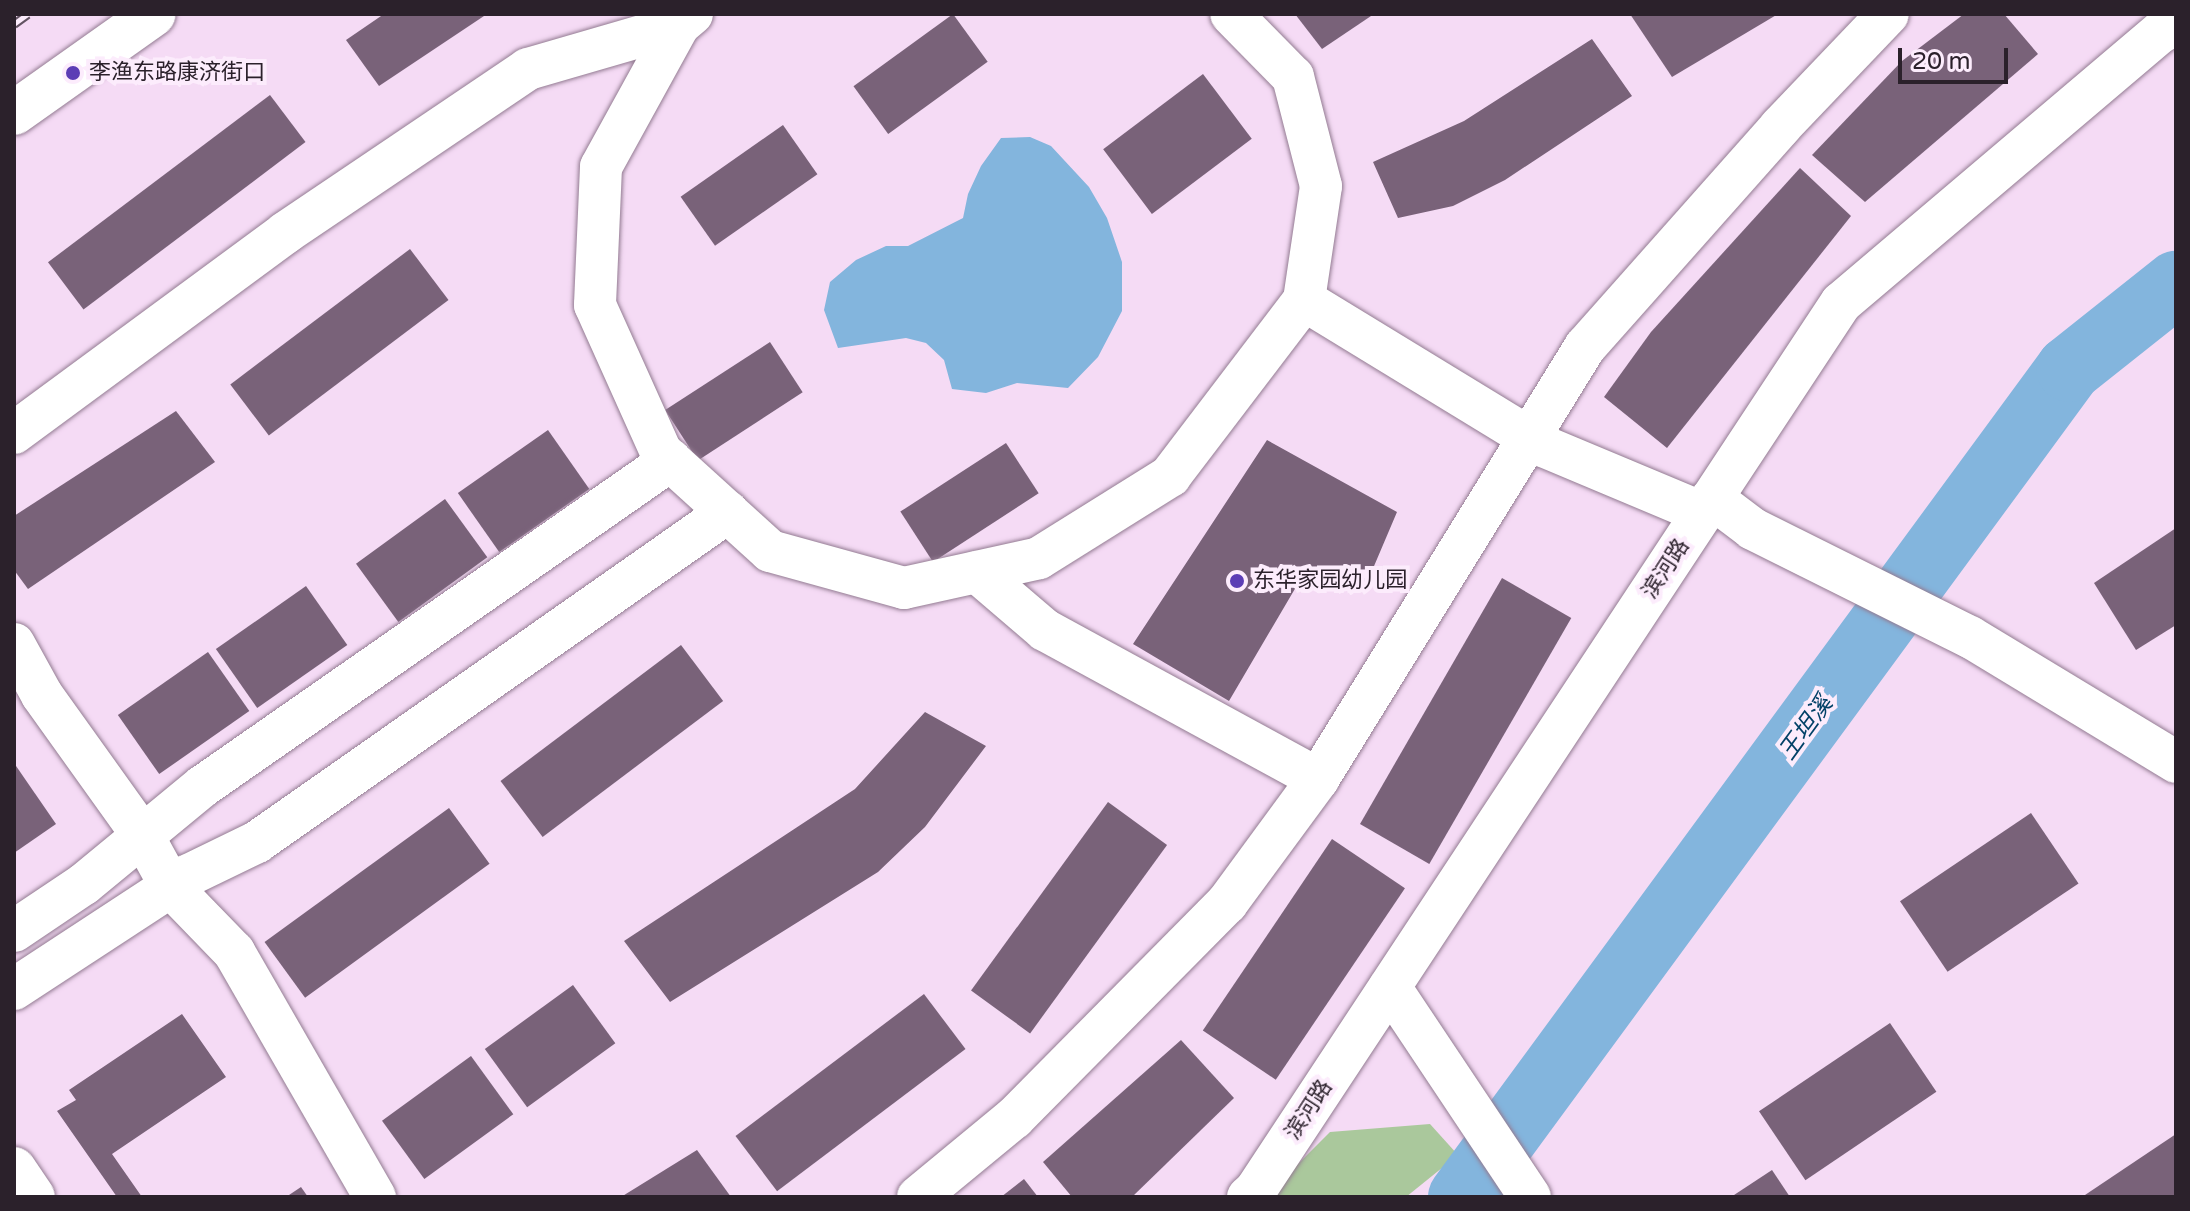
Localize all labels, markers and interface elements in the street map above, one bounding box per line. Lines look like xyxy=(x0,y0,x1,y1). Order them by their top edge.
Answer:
scale bar xyxy=(1902,32,2012,82)
text: 20 m xyxy=(1912,47,1970,76)
place label: 李渔东路康济街口 xyxy=(89,60,265,86)
marker: 李渔东路康济街口 xyxy=(64,64,82,82)
street label: 滨河路 xyxy=(1637,534,1695,604)
place label: 东华家园幼儿园 xyxy=(1253,568,1407,594)
marker: 东华家园幼儿园 xyxy=(1228,572,1246,590)
water label: 王坦溪 xyxy=(1773,690,1839,766)
street label: 滨河路 xyxy=(1280,1075,1338,1145)

